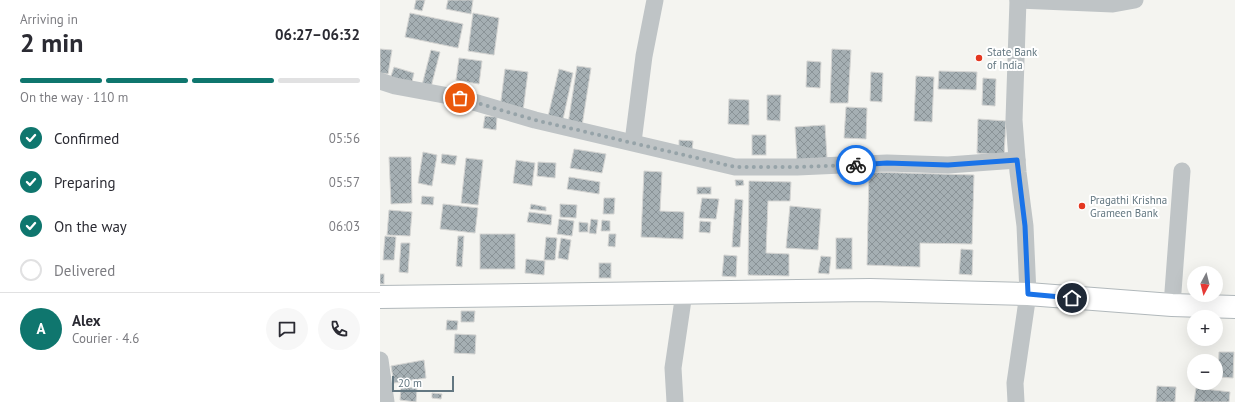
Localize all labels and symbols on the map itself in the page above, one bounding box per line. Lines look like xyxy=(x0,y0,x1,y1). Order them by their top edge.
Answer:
place label: State Bank of India xyxy=(987,45,1038,72)
marker: State Bank of India xyxy=(974,53,984,63)
pin xyxy=(443,81,477,115)
courier xyxy=(836,145,876,185)
place label: Pragathi Krishna Grameen Bank xyxy=(1090,193,1167,220)
marker: Pragathi Krishna Grameen Bank xyxy=(1077,201,1087,211)
north arrow xyxy=(1187,266,1223,302)
pin xyxy=(1055,281,1089,315)
scale bar xyxy=(392,374,454,393)

